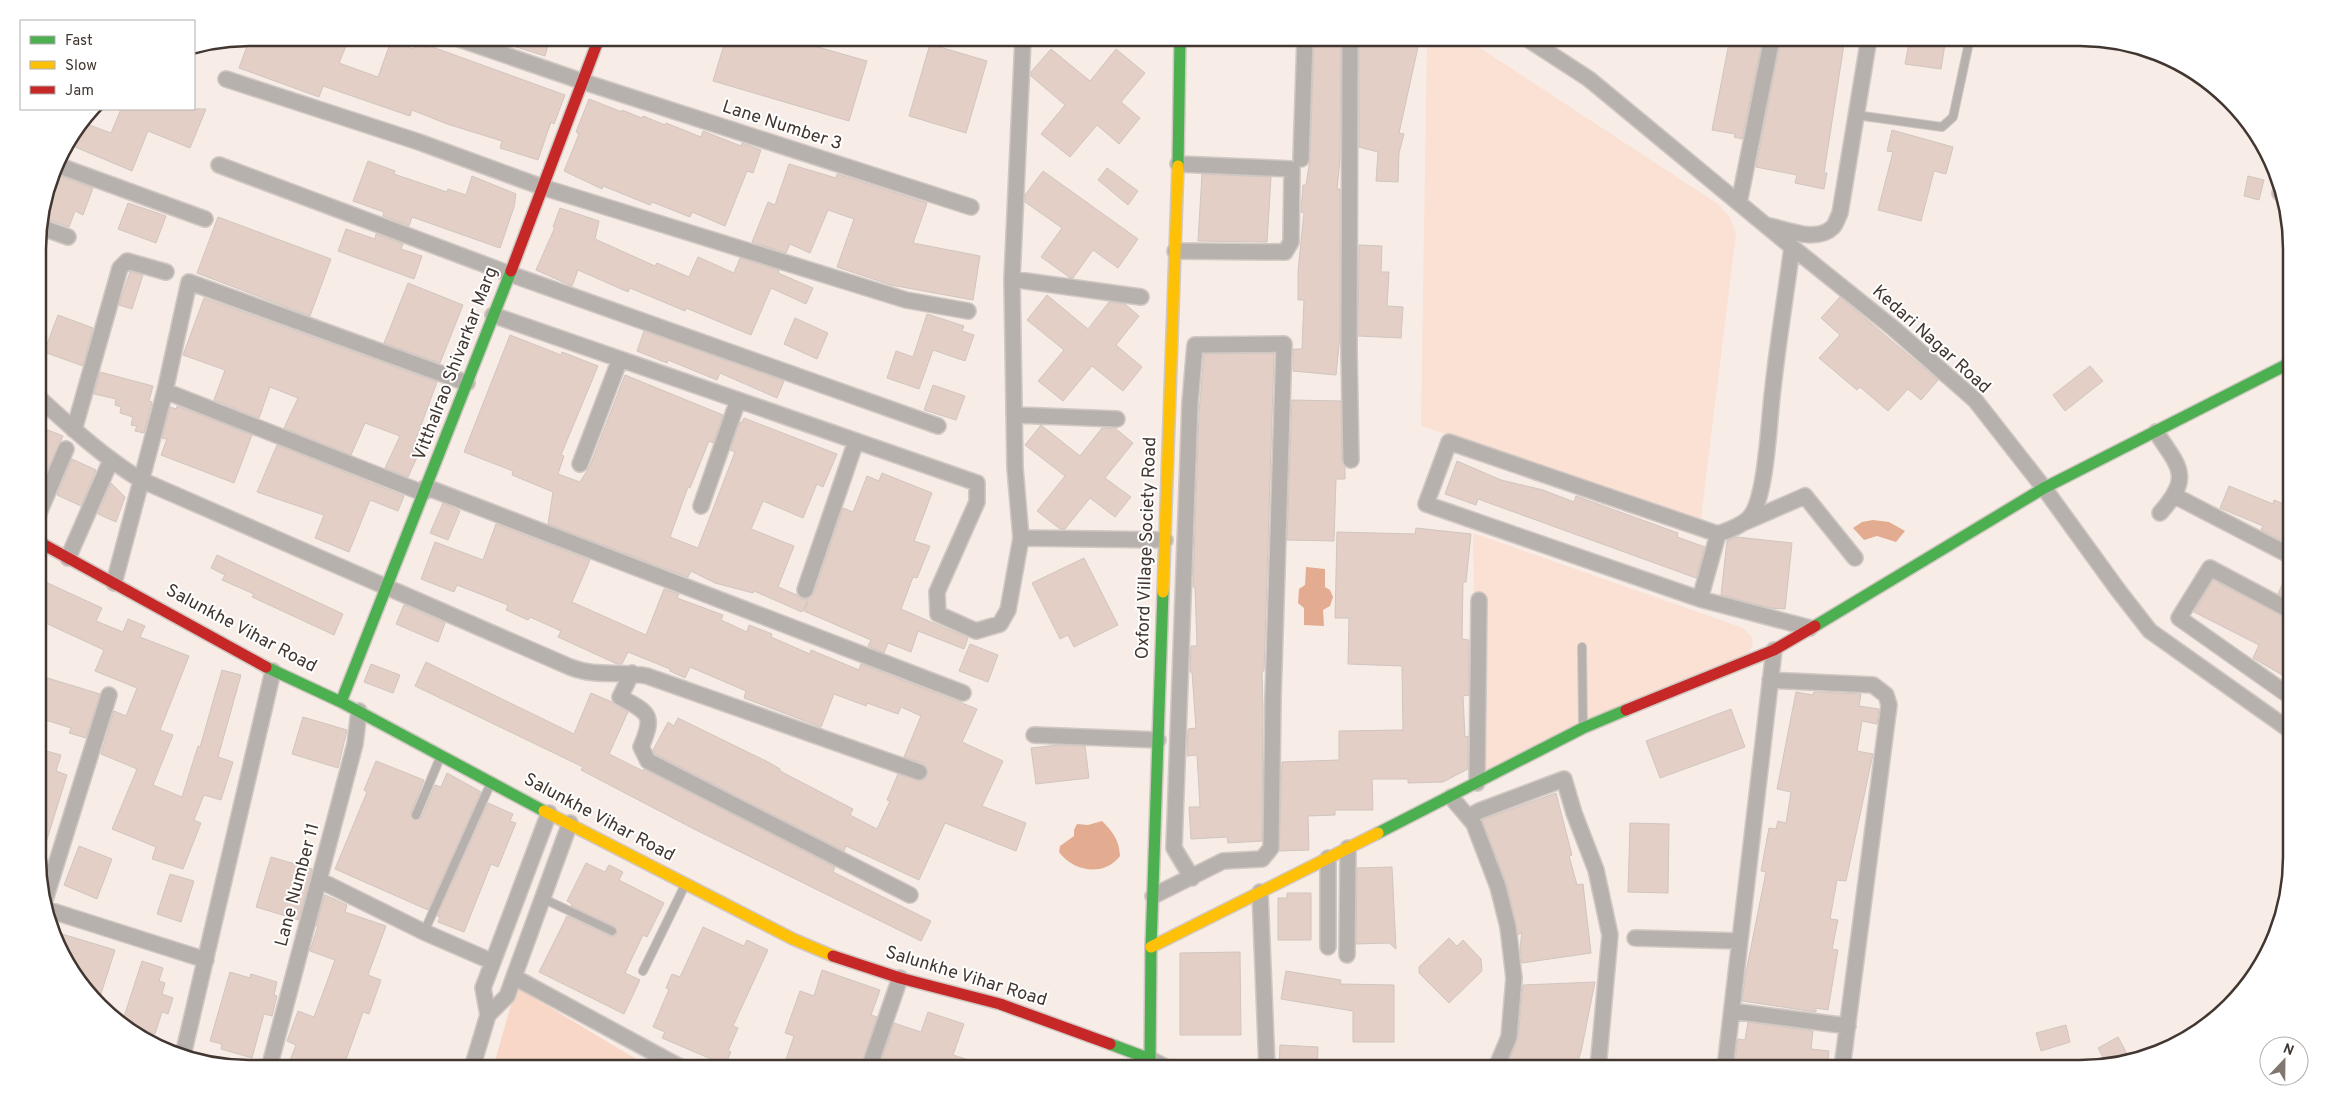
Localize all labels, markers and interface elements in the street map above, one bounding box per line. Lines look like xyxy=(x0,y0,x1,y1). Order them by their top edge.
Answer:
legend xyxy=(20,20,195,110)
text: Fast xyxy=(65,32,93,51)
text: Slow xyxy=(65,57,97,76)
text: Jam xyxy=(65,82,94,101)
street label: Lane Number 3 xyxy=(719,96,845,156)
street label: Vitthalrao Shivarkar Marg xyxy=(408,264,504,464)
street label: Kedari Nagar Road xyxy=(1867,281,1995,399)
street label: Oxford Village Society Road xyxy=(1132,436,1162,660)
street label: Salunkhe Vihar Road xyxy=(162,579,320,679)
street label: Salunkhe Vihar Road xyxy=(520,768,678,868)
street label: Lane Number 11 xyxy=(270,821,326,949)
street label: Salunkhe Vihar Road xyxy=(882,941,1050,1013)
north arrow xyxy=(2259,1036,2309,1086)
text: N xyxy=(2280,1041,2296,1060)

